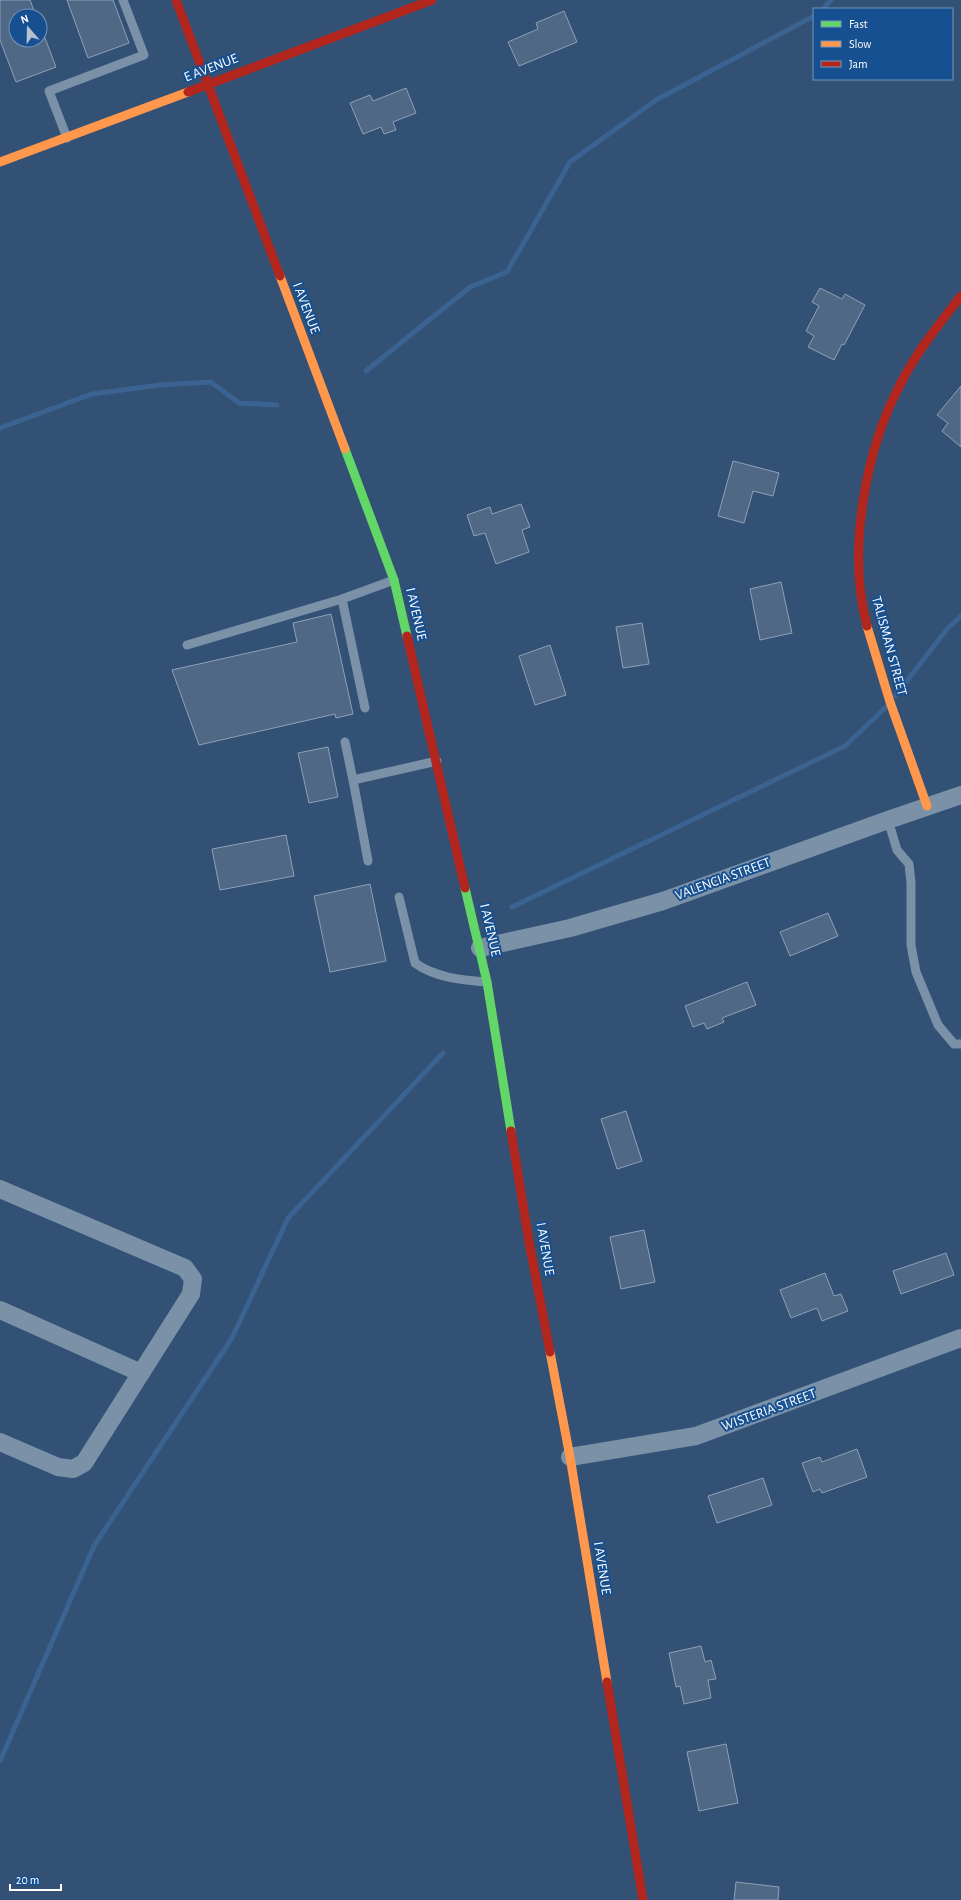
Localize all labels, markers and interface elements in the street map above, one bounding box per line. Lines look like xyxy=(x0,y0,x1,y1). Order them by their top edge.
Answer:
north arrow xyxy=(8,8,48,48)
legend xyxy=(813,8,953,80)
text: N xyxy=(19,13,30,26)
text: Fast xyxy=(849,18,868,30)
text: Slow xyxy=(849,38,871,50)
street label: E AVENUE xyxy=(182,51,240,85)
text: Jam xyxy=(849,58,868,70)
street label: I AVENUE xyxy=(290,280,322,336)
street label: I AVENUE xyxy=(403,586,429,642)
street label: TALISMAN STREET xyxy=(869,595,909,698)
street label: VALENCIA STREET xyxy=(673,855,773,903)
street label: I AVENUE xyxy=(477,902,503,958)
street label: I AVENUE xyxy=(533,1221,557,1277)
street label: WISTERIA STREET xyxy=(720,1386,818,1434)
street label: I AVENUE xyxy=(591,1540,613,1596)
scale bar xyxy=(10,1866,61,1892)
text: 20 m xyxy=(16,1874,39,1886)

